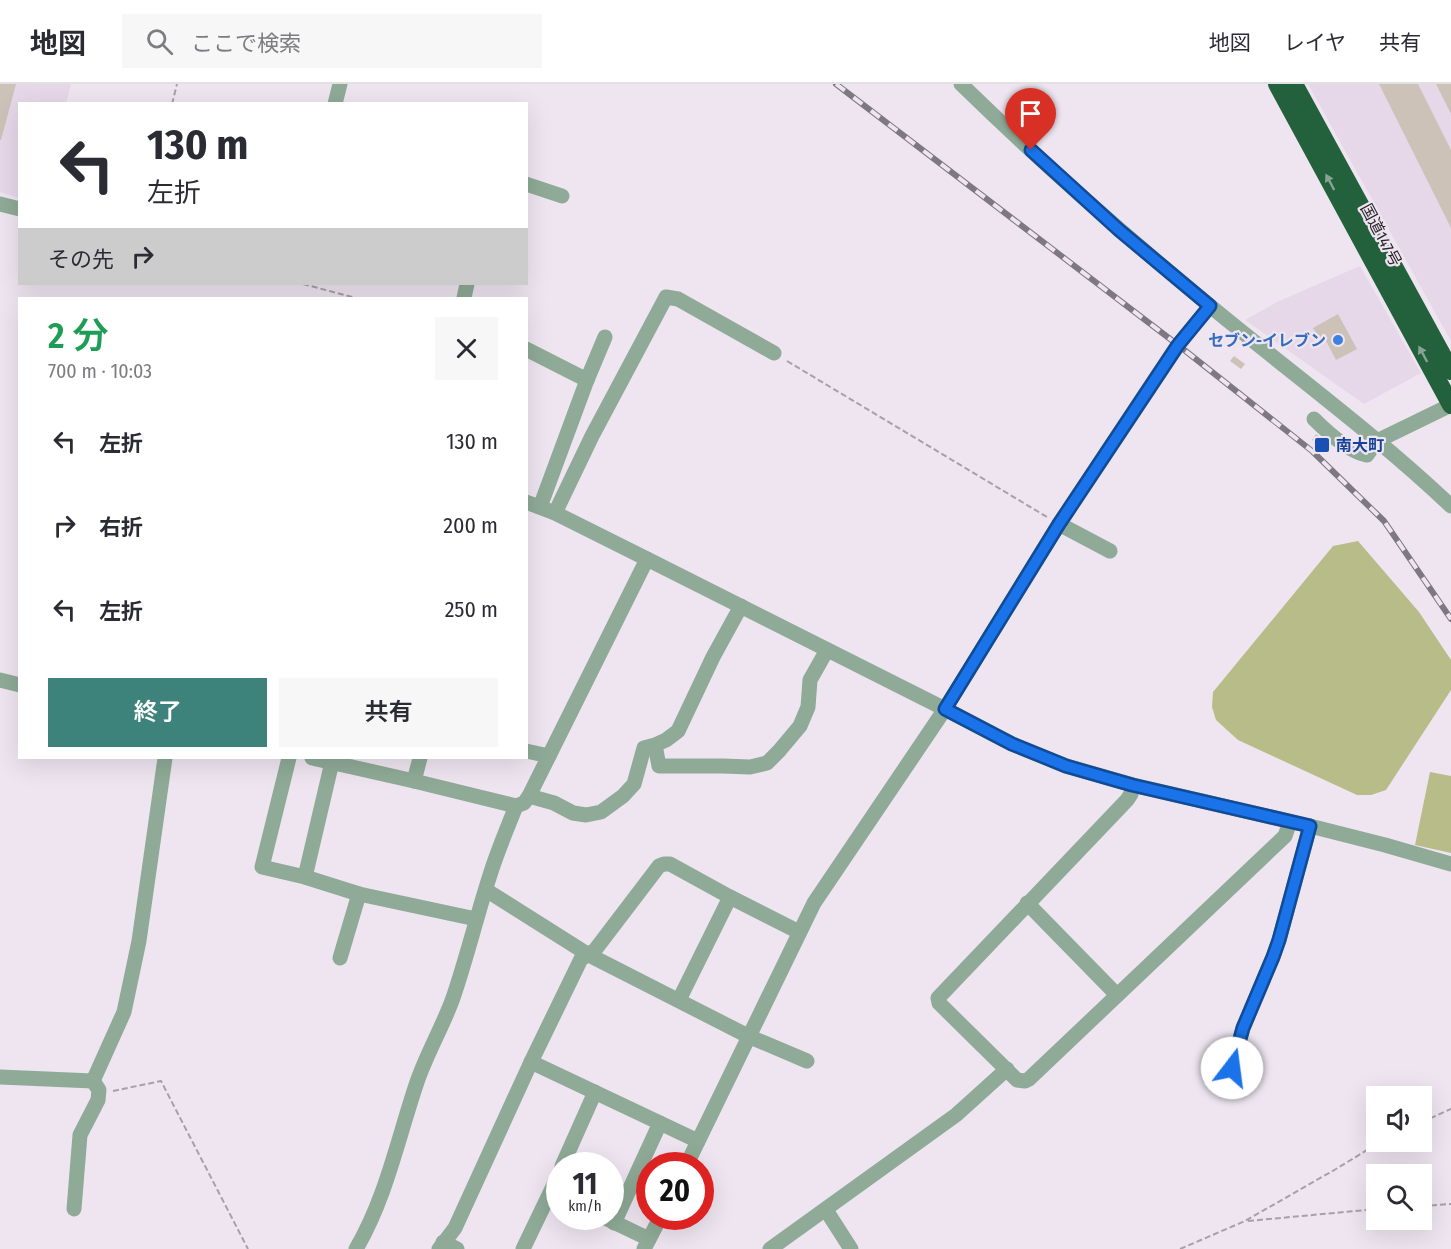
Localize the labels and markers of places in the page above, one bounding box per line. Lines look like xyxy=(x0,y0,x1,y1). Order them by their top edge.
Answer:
pin xyxy=(1005,88,1056,150)
place label: セブン-イレブン xyxy=(1208,331,1326,350)
marker: セブン-イレブン xyxy=(1331,333,1345,347)
marker: 南大町 xyxy=(1313,436,1331,454)
place label: 南大町 xyxy=(1336,436,1384,455)

